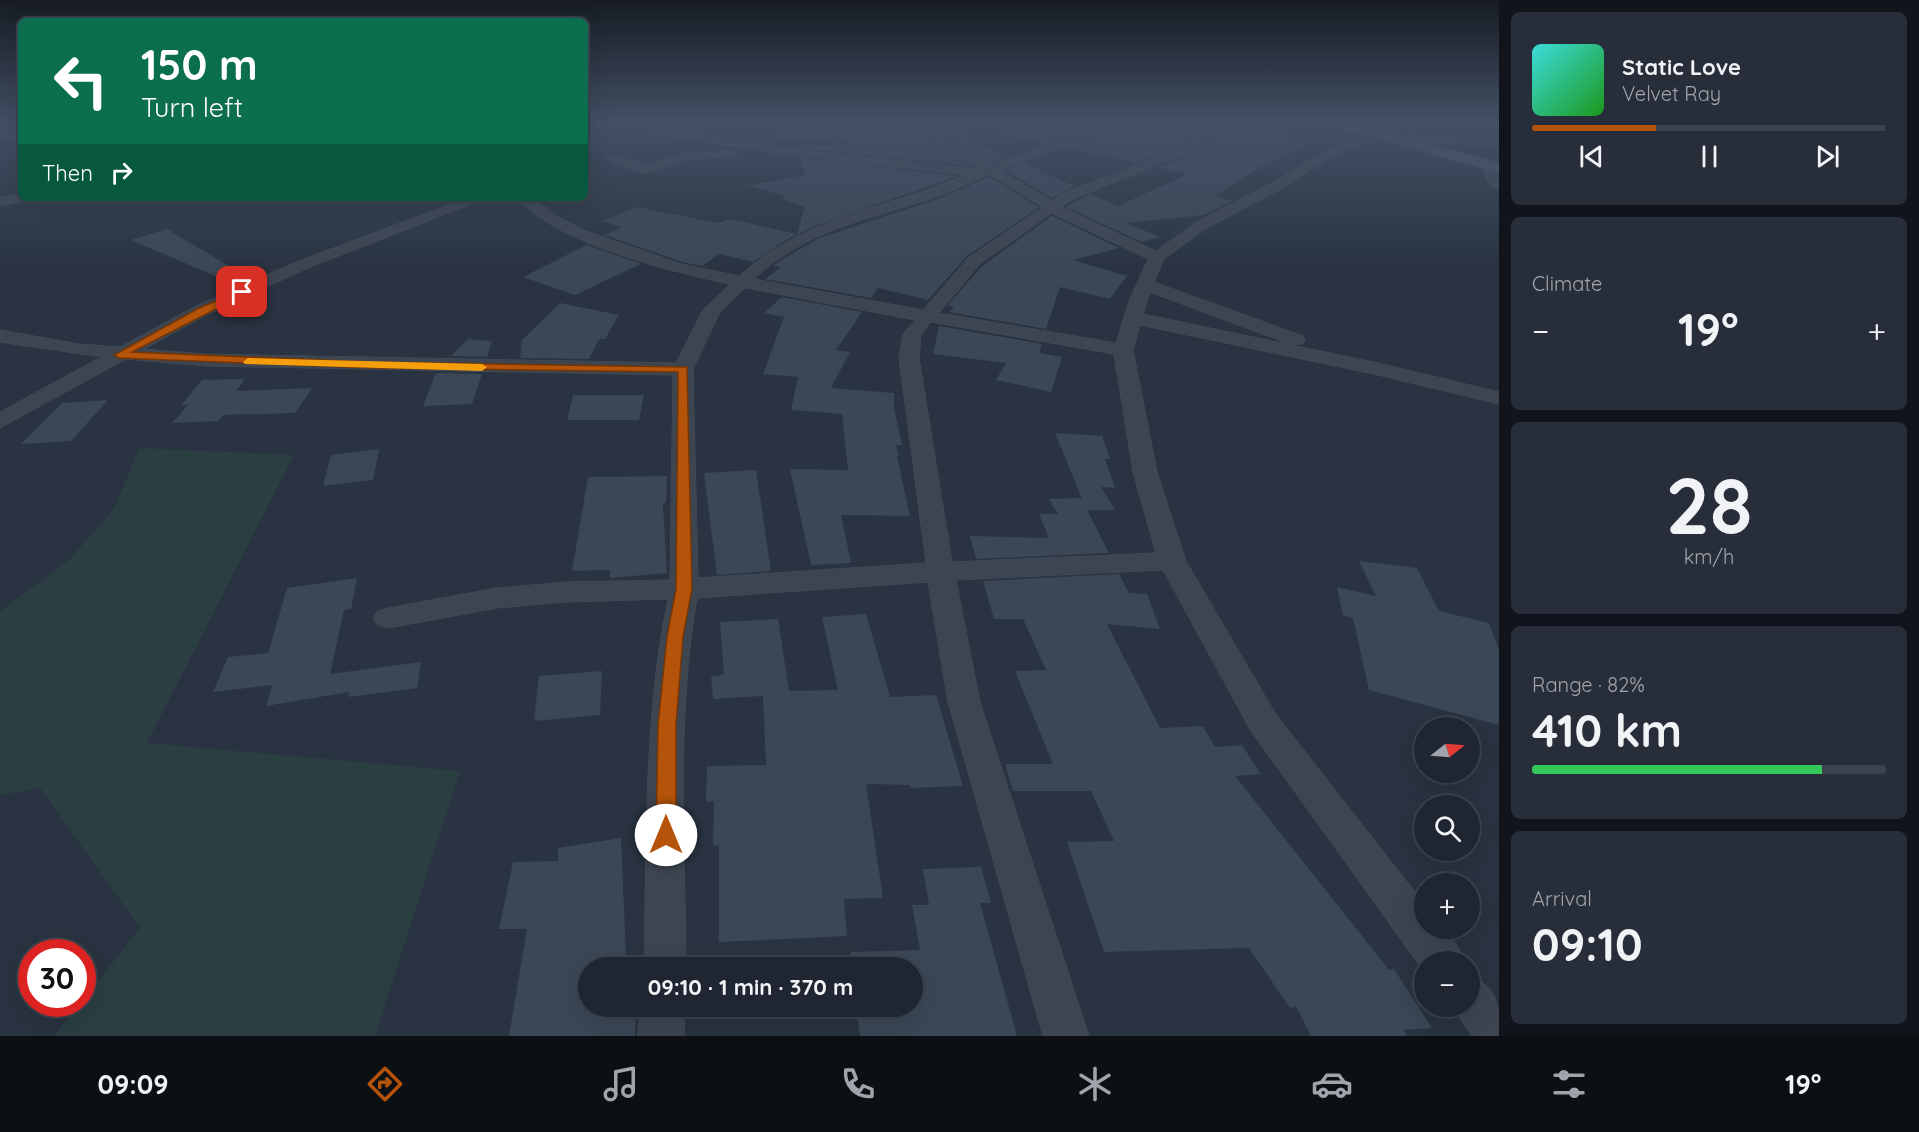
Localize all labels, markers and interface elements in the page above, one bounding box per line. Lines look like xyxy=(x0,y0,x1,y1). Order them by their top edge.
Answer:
text: 150 m xyxy=(141,38,258,91)
icon: left xyxy=(42,42,120,120)
text: Static Love xyxy=(1622,53,1741,81)
text: Velvet Ray xyxy=(1622,81,1721,106)
text: Turn left xyxy=(141,90,243,124)
icon: previous xyxy=(1575,140,1608,173)
icon: pause xyxy=(1693,140,1726,173)
icon: next xyxy=(1811,140,1844,173)
icon: right xyxy=(105,156,138,189)
text: Then xyxy=(42,159,93,187)
pin xyxy=(216,266,267,317)
text: Climate xyxy=(1532,271,1602,296)
icon: arrive xyxy=(225,275,258,308)
text: 19° xyxy=(1678,301,1739,357)
text: − xyxy=(1532,310,1549,351)
text: + xyxy=(1867,310,1886,351)
text: 28 xyxy=(1665,456,1753,554)
text: km/h xyxy=(1684,544,1734,569)
text: Range · 82% xyxy=(1532,672,1645,697)
text: 410 km xyxy=(1532,702,1682,758)
north arrow xyxy=(1414,717,1480,783)
map controls xyxy=(1414,717,1480,1017)
button: search xyxy=(1414,795,1480,861)
position arrow xyxy=(634,803,698,867)
button: + xyxy=(1414,873,1480,939)
text: Arrival xyxy=(1532,886,1592,911)
text: 09:10 xyxy=(1532,916,1643,972)
speed limit sign: 30 xyxy=(18,939,96,1017)
button: − xyxy=(1414,951,1480,1017)
text: 09:10 · 1 min · 370 m xyxy=(648,973,853,1001)
icon: directions xyxy=(364,1063,406,1105)
icon: music xyxy=(600,1063,642,1105)
icon: phone xyxy=(837,1063,879,1105)
icon: climate xyxy=(1074,1063,1116,1105)
icon: car xyxy=(1311,1063,1353,1105)
icon: filters xyxy=(1548,1063,1590,1105)
text: 09:09 xyxy=(97,1067,169,1101)
text: 19° xyxy=(1785,1067,1821,1101)

